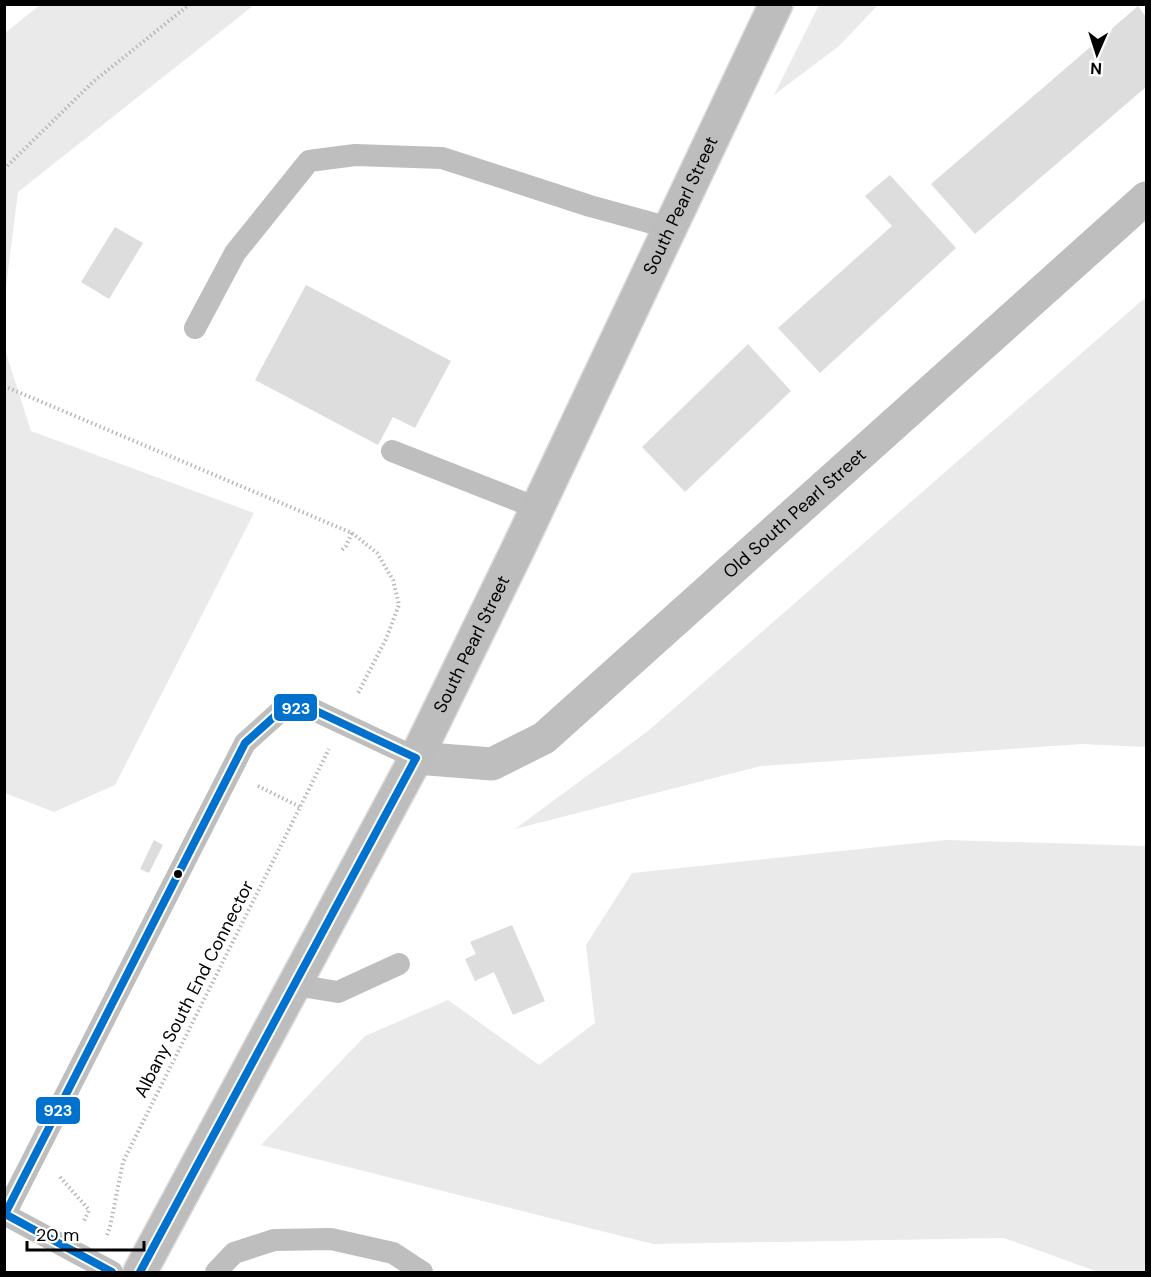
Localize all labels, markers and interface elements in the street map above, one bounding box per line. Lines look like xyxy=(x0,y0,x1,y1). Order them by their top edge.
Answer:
north arrow xyxy=(1067,24,1127,84)
text: N xyxy=(1090,58,1103,79)
street label: South Pearl Street xyxy=(638,133,724,279)
street label: Old South Pearl Street xyxy=(718,443,871,584)
street label: South Pearl Street xyxy=(428,571,515,717)
line badge: 923 xyxy=(273,693,318,722)
text: 923 xyxy=(282,698,310,719)
unlabelled marker xyxy=(172,868,184,880)
street label: Albany South End Connector xyxy=(129,876,259,1102)
line badge: 923 xyxy=(35,1096,81,1125)
text: 923 xyxy=(44,1100,72,1121)
scale bar xyxy=(27,1214,144,1252)
text: 20 m xyxy=(36,1223,79,1247)

